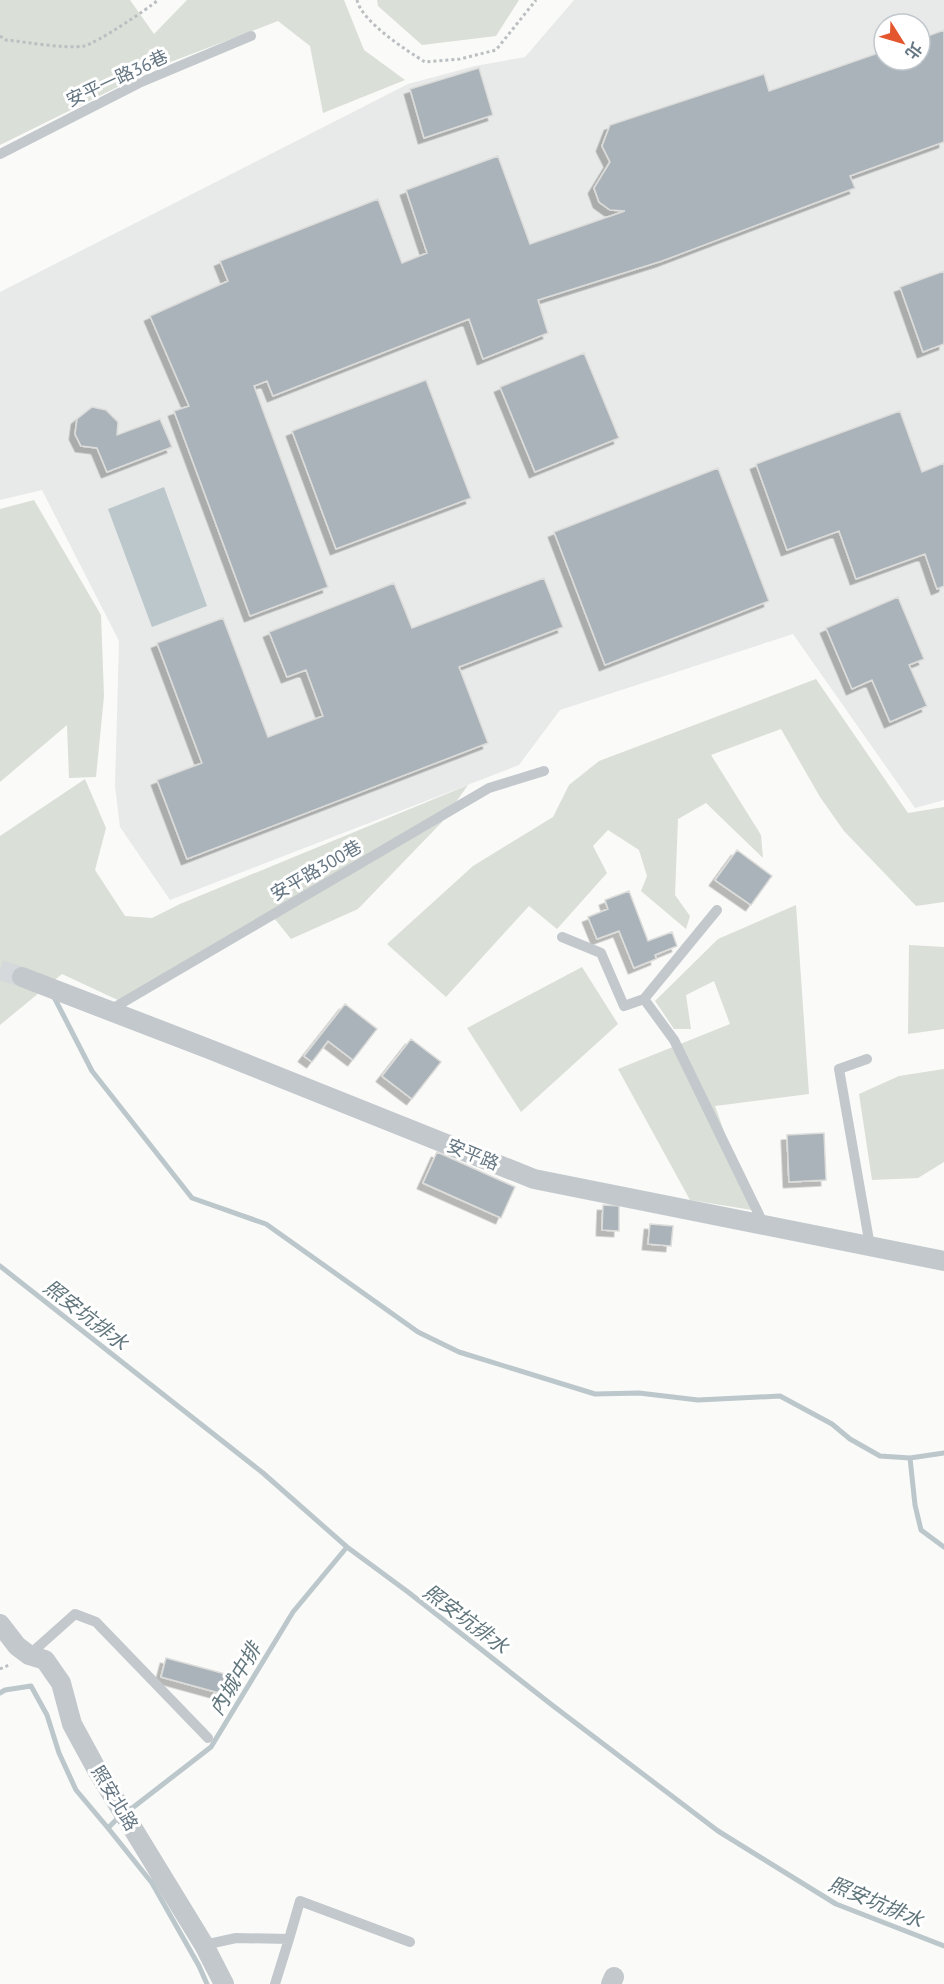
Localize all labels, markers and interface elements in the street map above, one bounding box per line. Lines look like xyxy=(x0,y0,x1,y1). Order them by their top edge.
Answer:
north arrow xyxy=(872,12,932,72)
text: 北 xyxy=(901,39,927,63)
street label: 安平一路36巷 xyxy=(62,44,172,112)
street label: 安平路300巷 xyxy=(266,835,366,905)
street label: 安平路 xyxy=(444,1133,502,1175)
water label: 照安坑排水 xyxy=(39,1274,134,1357)
water label: 照安坑排水 xyxy=(418,1579,515,1660)
water label: 內城中排 xyxy=(203,1635,268,1720)
street label: 照安北路 xyxy=(87,1761,143,1835)
water label: 照安坑排水 xyxy=(825,1870,928,1934)

